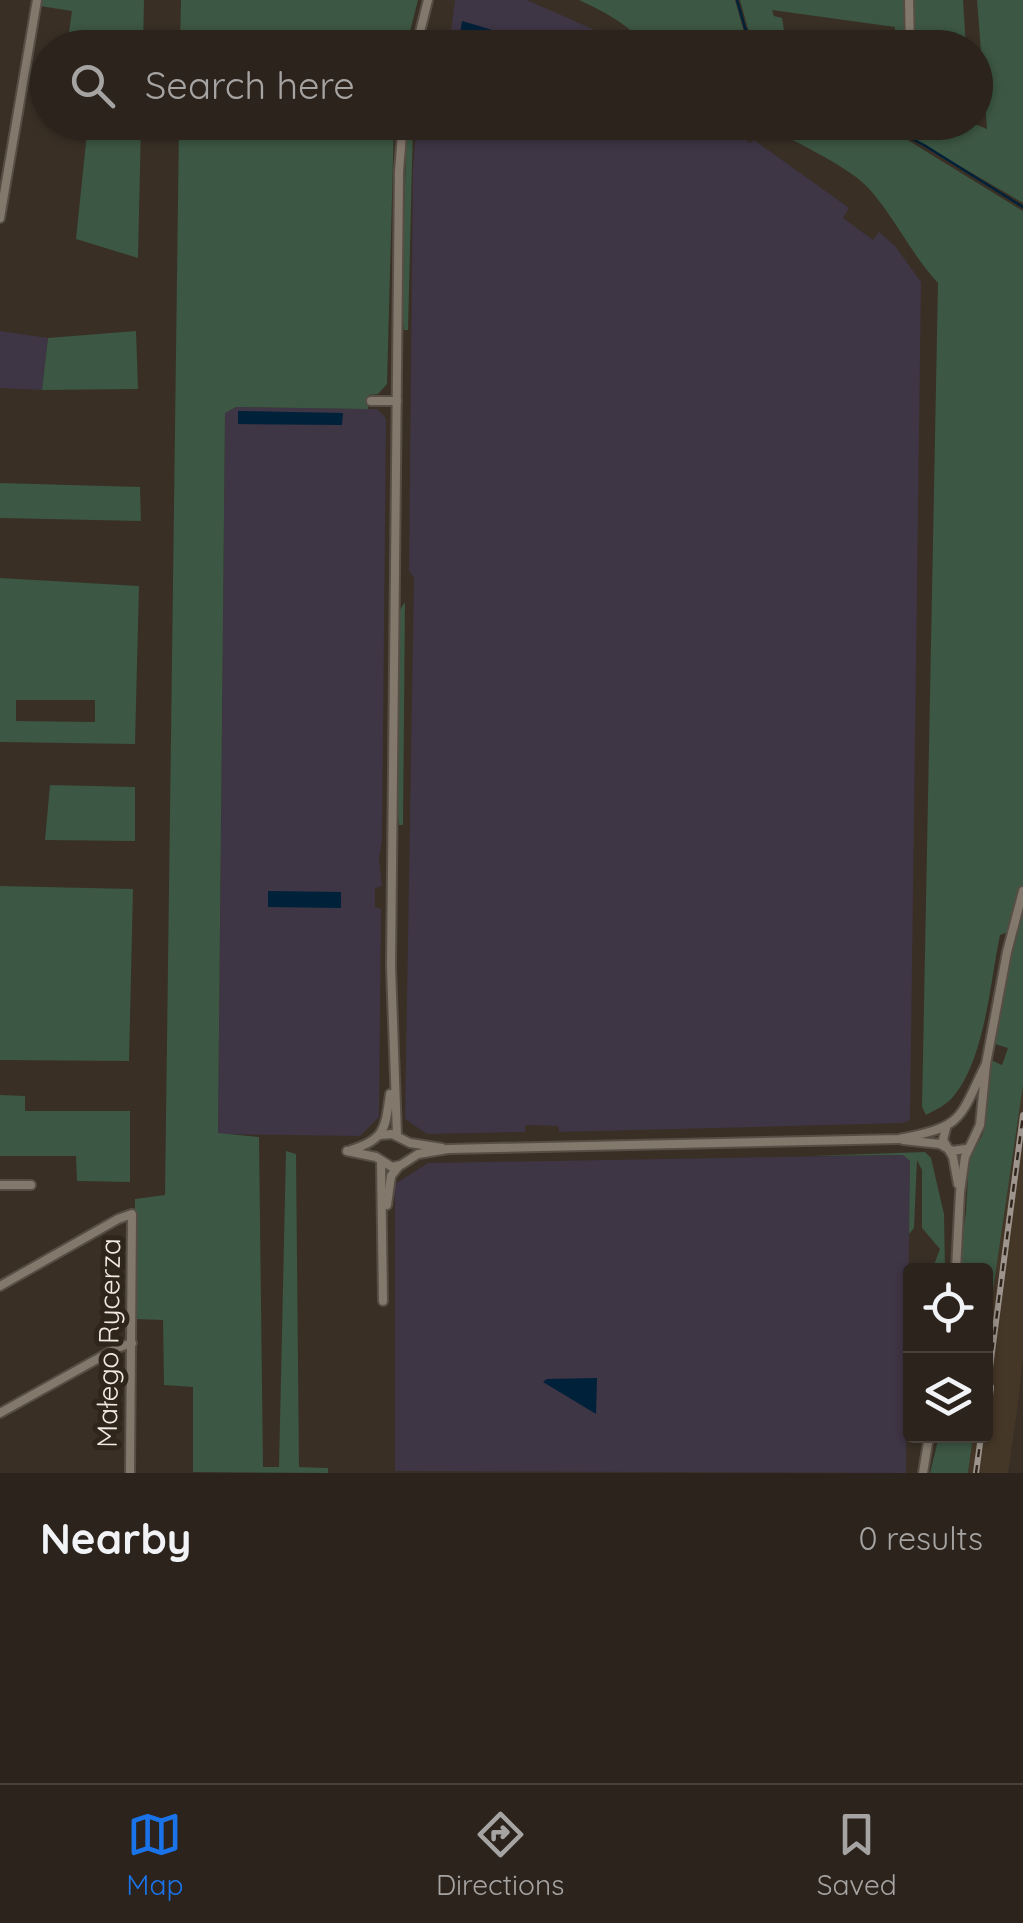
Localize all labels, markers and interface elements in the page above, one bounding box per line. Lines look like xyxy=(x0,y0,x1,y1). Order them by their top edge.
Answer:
search box xyxy=(30,30,993,140)
icon: search xyxy=(65,58,120,113)
text: Search here xyxy=(145,61,355,109)
street label: Małego Rycerza xyxy=(89,1238,127,1448)
map controls xyxy=(903,1263,993,1443)
button: locate xyxy=(903,1263,993,1353)
button: layers xyxy=(903,1353,993,1443)
text: Nearby xyxy=(40,1512,191,1565)
text: 0 results xyxy=(859,1518,983,1558)
tab: Map xyxy=(126,1807,183,1902)
tab: Directions xyxy=(436,1807,564,1902)
tab: Saved xyxy=(817,1807,897,1902)

